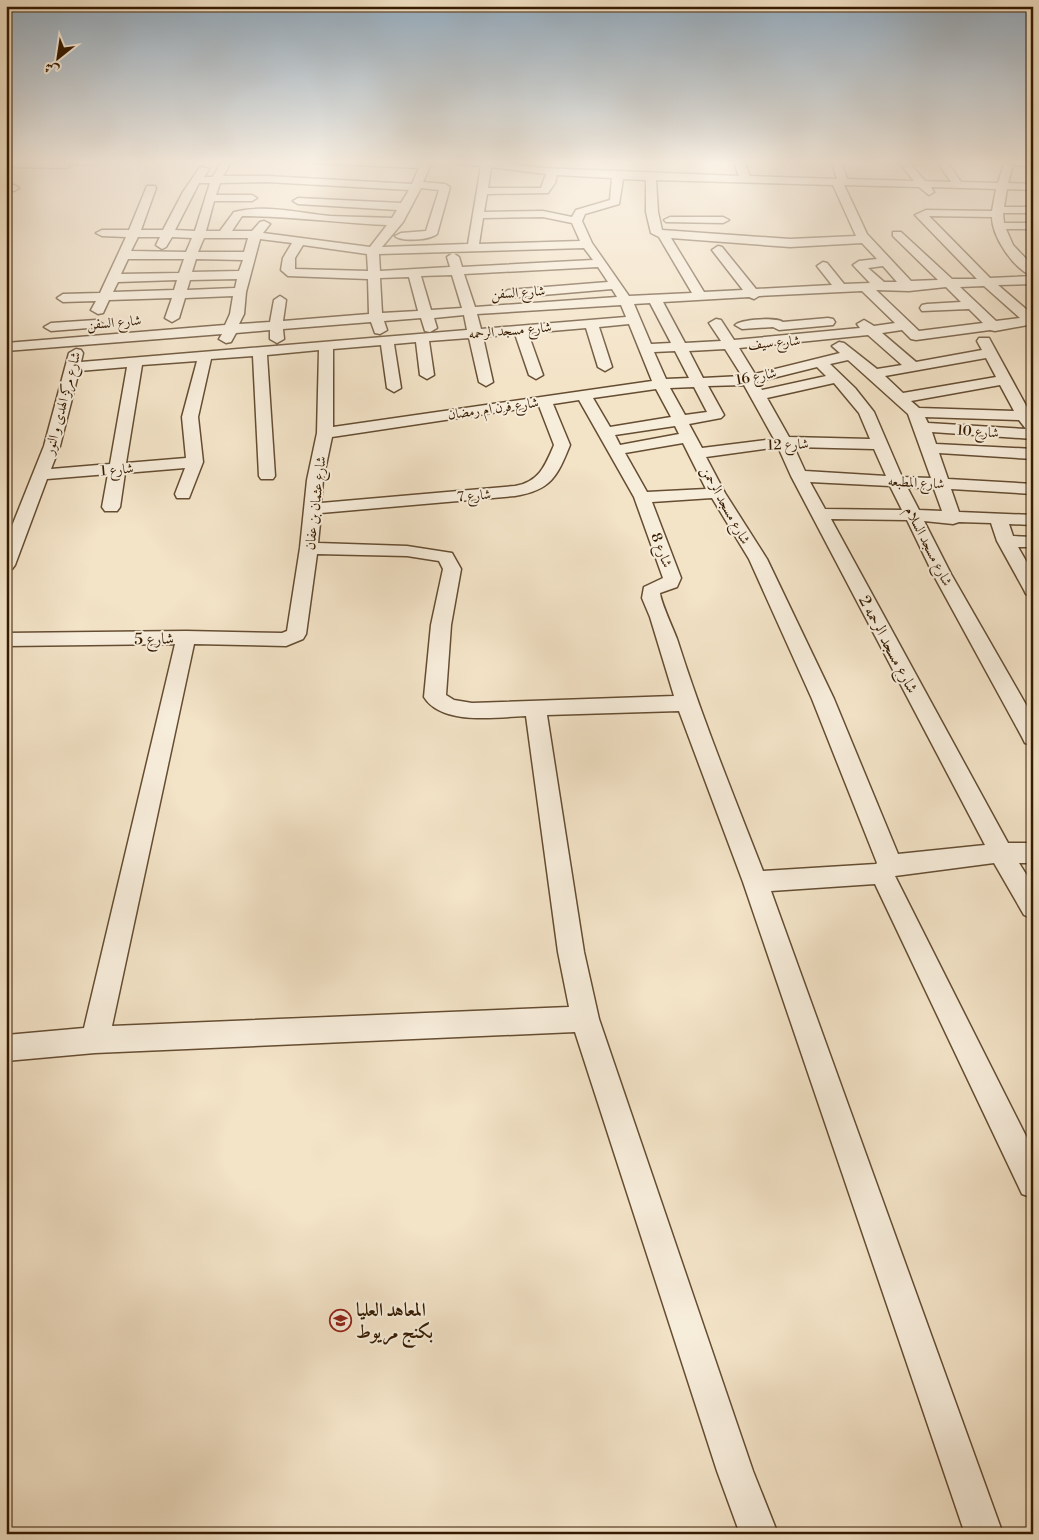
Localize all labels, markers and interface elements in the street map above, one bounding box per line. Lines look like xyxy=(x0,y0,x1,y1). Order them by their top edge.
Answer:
north arrow xyxy=(32,32,82,82)
text: ش xyxy=(41,57,63,80)
street label: شارع السفن xyxy=(490,282,546,306)
street label: شارع السفن xyxy=(86,312,142,336)
street label: شارع مسجد الرحمه xyxy=(468,318,553,346)
street label: شارع سيف xyxy=(747,332,801,356)
street label: شارع مركز الهدى و النور xyxy=(40,350,87,459)
street label: شارع 16 xyxy=(734,364,779,392)
street label: شارع فرن ام رمضان xyxy=(447,394,540,427)
street label: شارع 10 xyxy=(956,422,1000,444)
street label: شارع 12 xyxy=(767,435,809,457)
street label: شارع عثمان بن عفان xyxy=(301,455,333,551)
street label: شارع 1 xyxy=(100,460,135,482)
street label: شارع مسجد الرحمن xyxy=(695,463,754,549)
street label: شارع المطبعه xyxy=(887,473,945,495)
street label: شارع 7 xyxy=(456,486,492,508)
street label: شارع مسجد السلام xyxy=(898,504,956,591)
street label: شارع 8 xyxy=(644,530,676,571)
street label: شارع مسجد الرحمه 2 xyxy=(851,592,922,698)
street label: شارع 5 xyxy=(134,629,174,652)
place label: المعاهد العليا بكنج مريوط xyxy=(356,1298,433,1349)
school or university icon: المعاهد العليا بكنج مريوط xyxy=(328,1308,352,1332)

